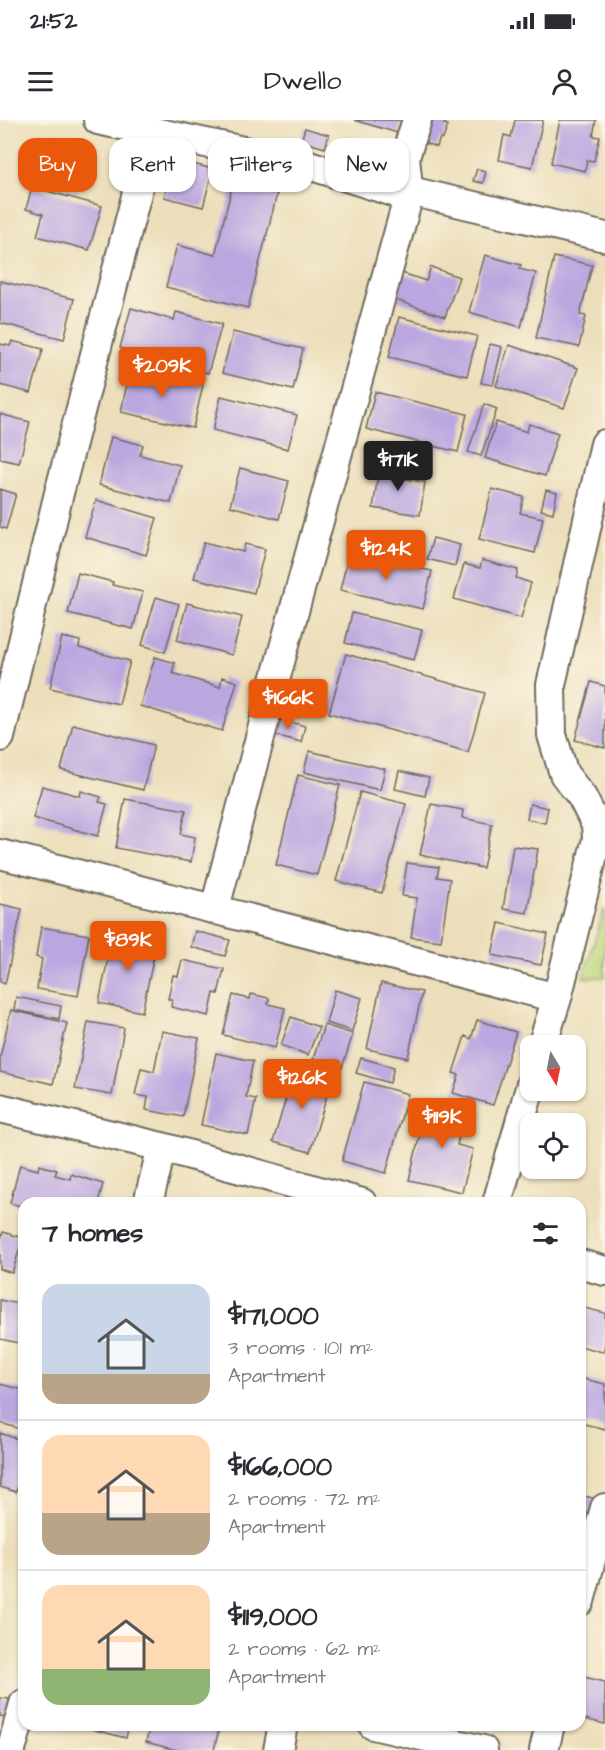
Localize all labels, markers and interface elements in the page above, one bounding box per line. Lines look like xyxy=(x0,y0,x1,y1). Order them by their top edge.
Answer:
text: 21:52 xyxy=(30,6,77,37)
text: Dwello xyxy=(264,62,341,100)
icon: menu xyxy=(24,65,57,98)
icon: person xyxy=(548,65,581,98)
chip: Buy xyxy=(18,138,97,192)
chip: Rent xyxy=(109,138,196,192)
chip: Filters xyxy=(208,138,313,192)
chip: New xyxy=(325,138,409,192)
pin: $209K xyxy=(120,347,204,398)
text: $209K xyxy=(133,352,191,380)
pin: $171K xyxy=(356,441,440,492)
text: $171K xyxy=(378,446,418,474)
pin: $124K xyxy=(344,530,428,581)
text: $124K xyxy=(361,535,411,563)
pin: $166K xyxy=(246,679,330,730)
text: $166K xyxy=(263,684,313,712)
pin: $89K xyxy=(92,921,164,972)
text: $89K xyxy=(104,926,152,954)
north arrow xyxy=(520,1035,586,1101)
map controls xyxy=(520,1035,586,1179)
pin: $126K xyxy=(260,1059,344,1110)
text: $126K xyxy=(277,1064,327,1092)
pin: $119K xyxy=(400,1098,484,1149)
text: $119K xyxy=(422,1103,462,1131)
button: locate xyxy=(520,1113,586,1179)
text: 7 homes xyxy=(42,1215,143,1251)
icon: filters xyxy=(529,1217,562,1250)
text: $171,000 xyxy=(228,1298,319,1334)
icon: home xyxy=(90,1308,162,1380)
text: 3 rooms · 101 m² xyxy=(228,1334,373,1362)
text: Apartment xyxy=(228,1362,326,1390)
text: $166,000 xyxy=(228,1449,332,1485)
icon: home xyxy=(90,1459,162,1531)
text: 2 rooms · 72 m² xyxy=(228,1485,380,1513)
text: Apartment xyxy=(228,1513,326,1541)
text: $119,000 xyxy=(228,1599,318,1635)
icon: home xyxy=(90,1609,162,1681)
text: 2 rooms · 62 m² xyxy=(228,1635,380,1663)
text: Apartment xyxy=(228,1663,326,1691)

